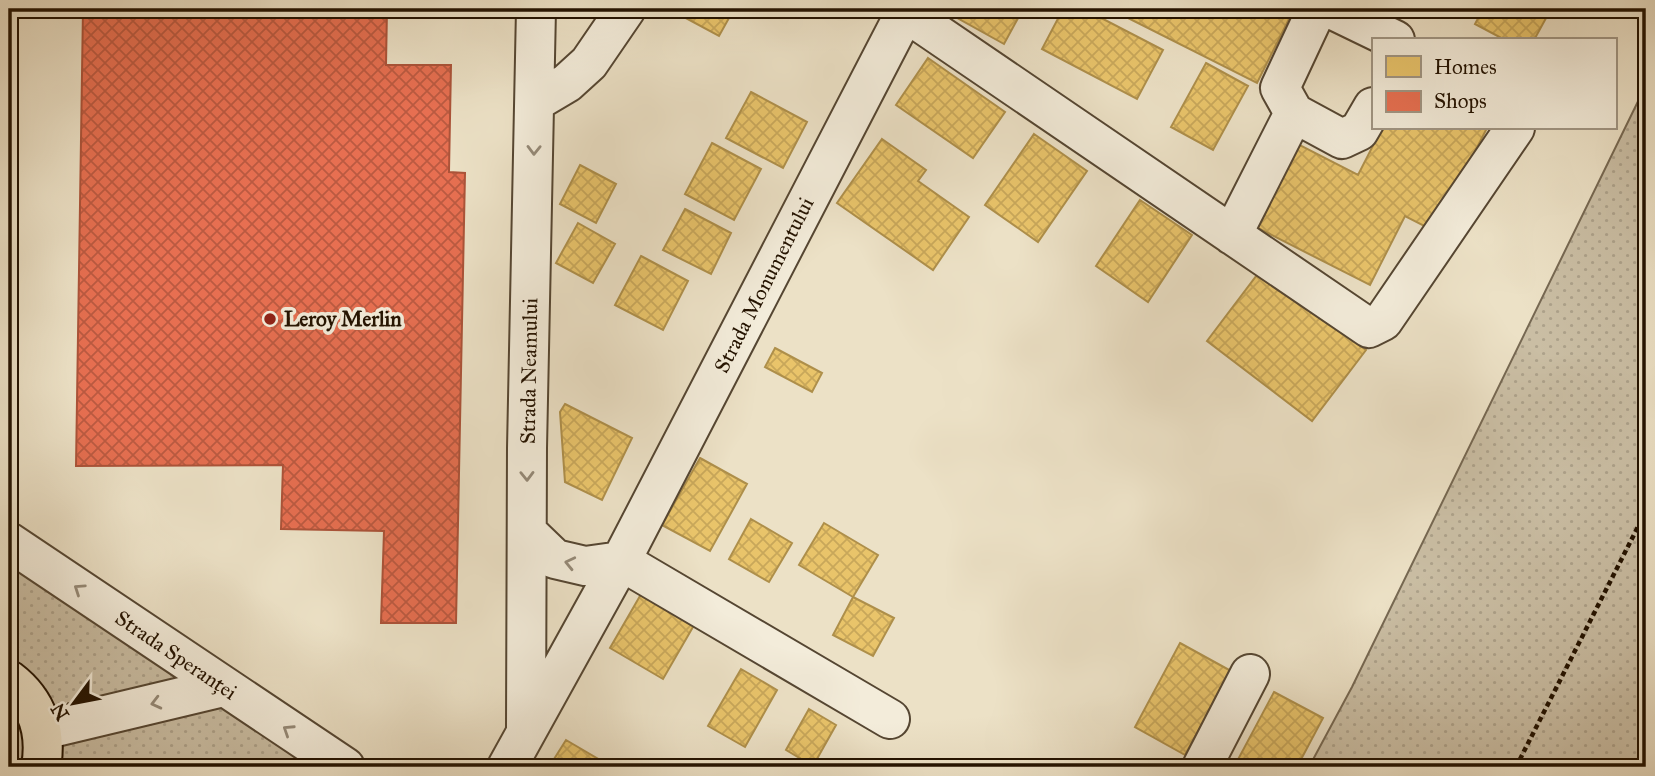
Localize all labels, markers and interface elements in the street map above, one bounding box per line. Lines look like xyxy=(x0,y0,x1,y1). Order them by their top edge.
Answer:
legend xyxy=(1372,38,1616,130)
text: Homes xyxy=(1434,54,1497,80)
text: Shops xyxy=(1434,88,1487,114)
one-way arrow xyxy=(527,145,542,156)
street label: Strada Monumentului xyxy=(708,193,820,377)
street label: Strada Neamului xyxy=(515,297,543,444)
place label: Leroy Merlin xyxy=(284,306,402,332)
marker: Leroy Merlin xyxy=(262,311,278,327)
one-way arrow xyxy=(519,471,535,482)
one-way arrow xyxy=(564,557,576,571)
one-way arrow xyxy=(74,585,87,598)
street label: Strada Speranței xyxy=(110,605,242,705)
north arrow xyxy=(38,668,108,738)
one-way arrow xyxy=(150,695,162,709)
text: N xyxy=(46,699,74,725)
one-way arrow xyxy=(283,726,296,738)

